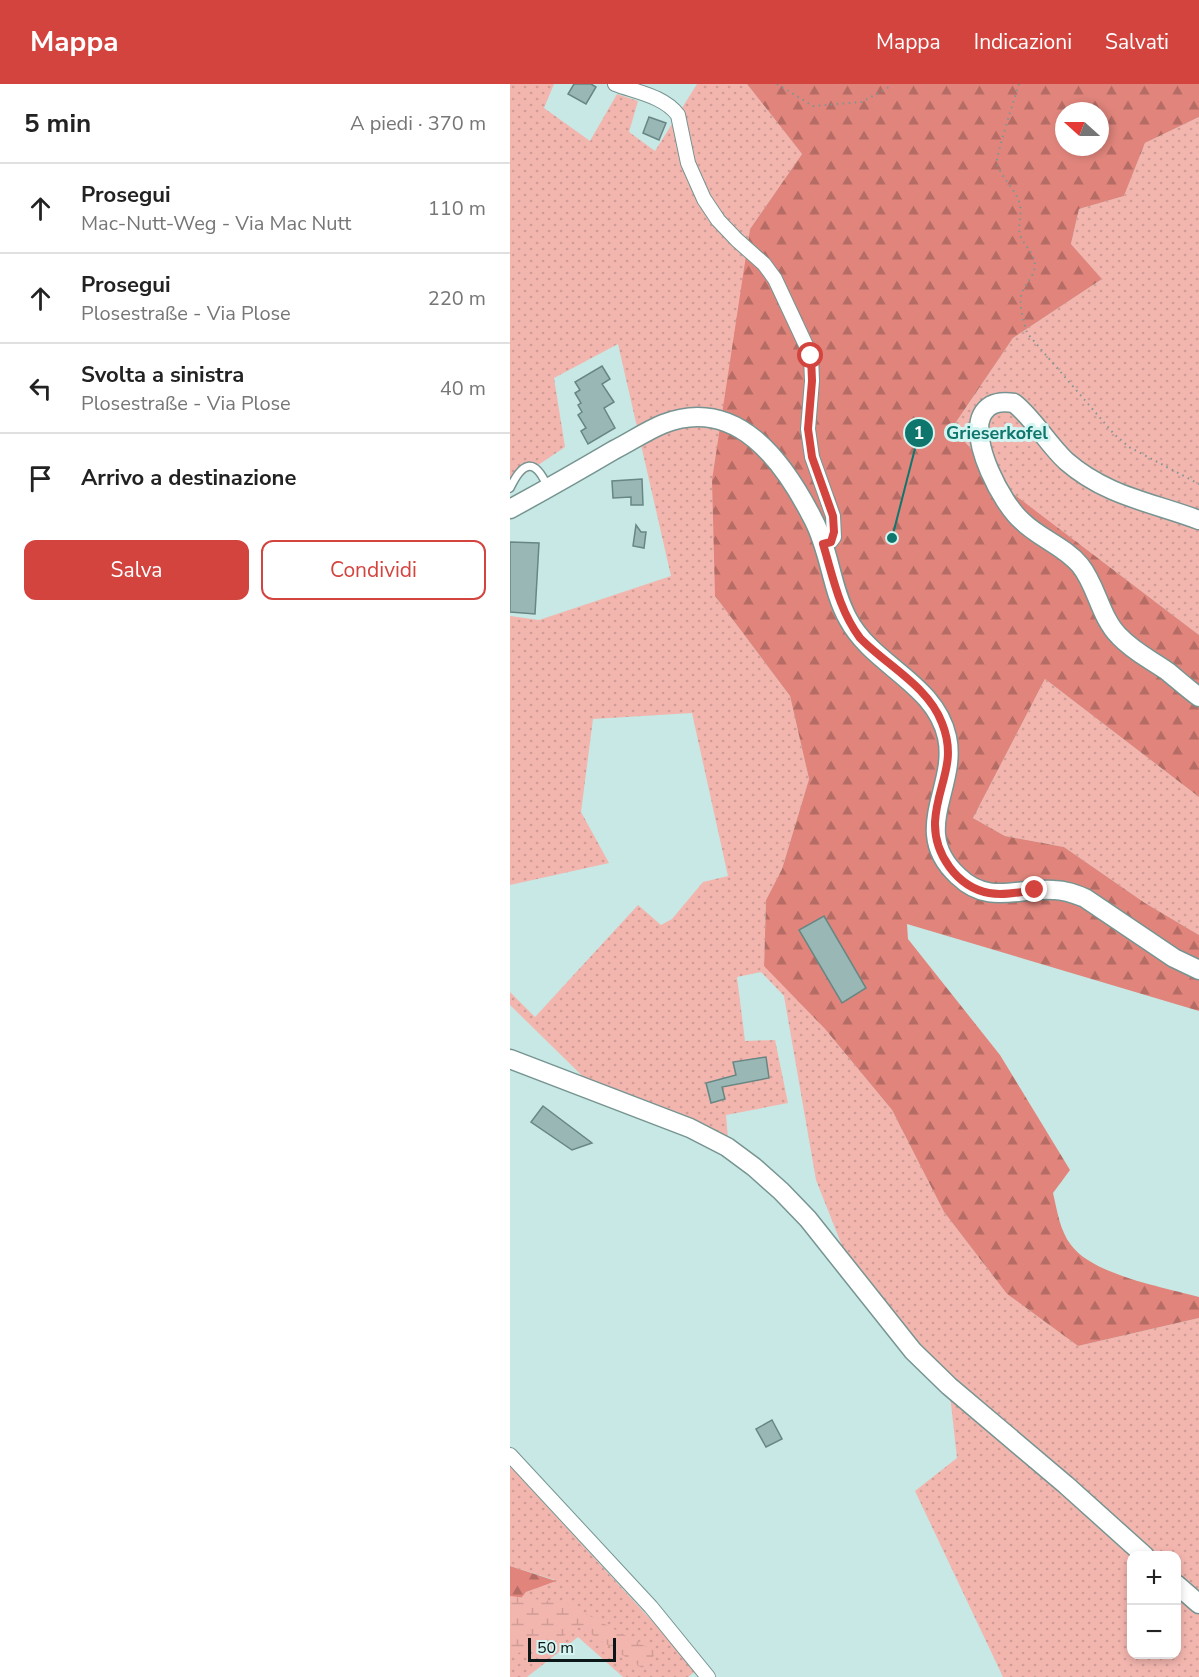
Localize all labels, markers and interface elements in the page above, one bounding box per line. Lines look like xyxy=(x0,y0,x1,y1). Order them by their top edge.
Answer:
text: Mappa xyxy=(30,23,119,61)
text: Mappa xyxy=(876,28,941,56)
text: Indicazioni xyxy=(974,28,1072,56)
text: Salvati xyxy=(1105,28,1169,56)
north arrow xyxy=(1055,102,1109,156)
text: 5 min xyxy=(24,106,91,141)
text: A piedi · 370 m xyxy=(350,110,486,137)
text: Prosegui xyxy=(81,180,171,210)
icon: ahead xyxy=(24,192,57,225)
text: 110 m xyxy=(428,195,486,222)
text: Mac-Nutt-Weg - Via Mac Nutt xyxy=(81,210,351,237)
text: Prosegui xyxy=(81,270,171,300)
icon: ahead xyxy=(24,282,57,315)
text: 220 m xyxy=(428,285,486,312)
text: Plosestraße - Via Plose xyxy=(81,300,291,327)
route start xyxy=(797,342,823,368)
text: Svolta a sinistra xyxy=(81,360,244,390)
icon: left xyxy=(24,372,57,405)
text: 40 m xyxy=(440,375,486,402)
text: Plosestraße - Via Plose xyxy=(81,390,291,417)
callout: Grieserkofel xyxy=(904,415,1060,451)
text: 1 xyxy=(914,421,924,445)
text: Grieserkofel xyxy=(946,421,1048,445)
icon: arrive xyxy=(24,462,57,495)
text: Arrivo a destinazione xyxy=(81,463,296,493)
button: Salva xyxy=(24,540,249,600)
button: Condividi xyxy=(261,540,486,600)
route end xyxy=(1021,876,1047,902)
map controls xyxy=(1127,1551,1181,1659)
button: + xyxy=(1127,1551,1181,1605)
button: − xyxy=(1127,1605,1181,1659)
scale bar xyxy=(528,1635,616,1662)
text: 50 m xyxy=(537,1637,574,1659)

